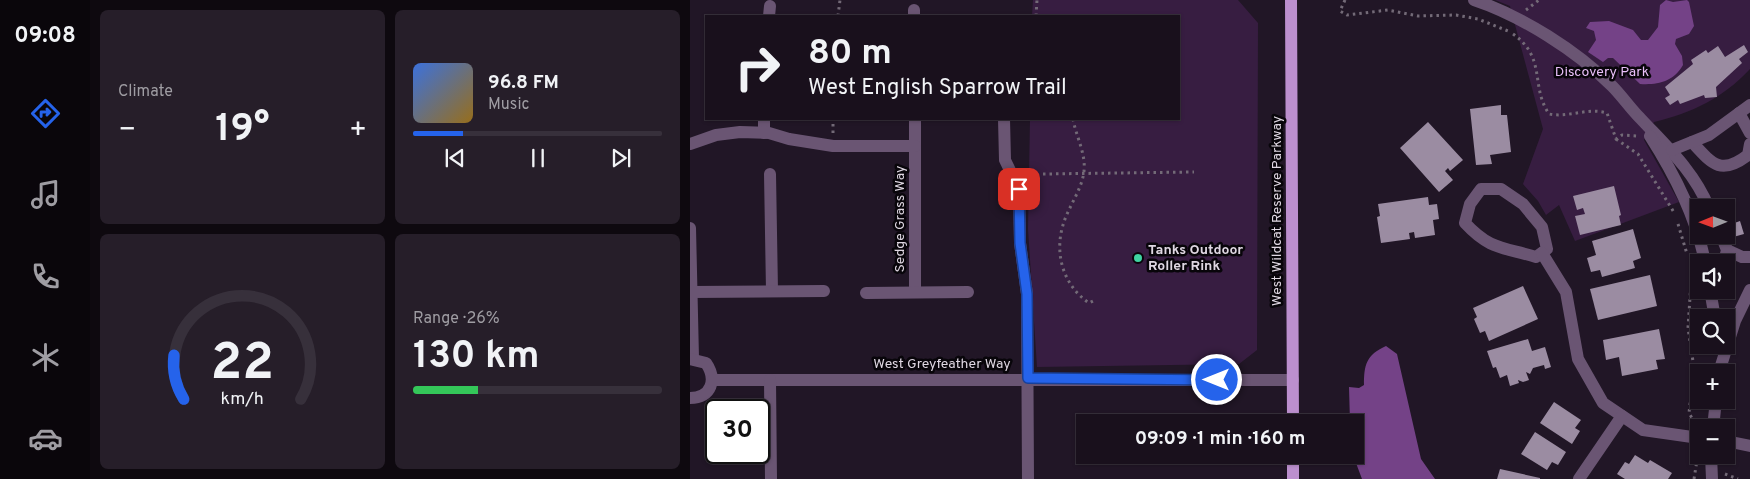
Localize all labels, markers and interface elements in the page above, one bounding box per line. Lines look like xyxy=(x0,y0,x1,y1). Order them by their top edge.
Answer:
text: 09:08 xyxy=(14,23,76,50)
text: 80 m xyxy=(808,32,892,76)
icon: right xyxy=(725,35,790,100)
park label: Discovery Park xyxy=(1555,64,1649,81)
text: 96.8 FM xyxy=(488,71,559,95)
text: West English Sparrow Trail xyxy=(808,75,1067,102)
text: Climate xyxy=(118,82,173,102)
text: Music xyxy=(488,95,529,115)
icon: directions xyxy=(28,96,63,131)
text: 19° xyxy=(215,106,270,155)
text: − xyxy=(118,113,136,149)
text: + xyxy=(349,113,367,149)
street label: West Wildcat Reserve Parkway xyxy=(1269,116,1286,306)
icon: previous xyxy=(441,144,469,172)
icon: pause xyxy=(524,144,552,172)
icon: next xyxy=(607,144,635,172)
street label: Sedge Grass Way xyxy=(892,166,909,272)
pin xyxy=(998,168,1040,210)
icon: arrive xyxy=(1005,175,1033,203)
icon: music xyxy=(28,177,63,212)
north arrow xyxy=(1690,199,1735,244)
map controls xyxy=(1690,199,1735,464)
place label: Tanks Outdoor Roller Rink xyxy=(1148,242,1243,275)
marker: Tanks Outdoor Roller Rink xyxy=(1132,252,1144,264)
button: sound xyxy=(1690,254,1735,299)
icon: phone xyxy=(28,259,63,294)
text: Range · 26% xyxy=(413,309,500,329)
button: search xyxy=(1690,309,1735,354)
text: 22 xyxy=(211,332,274,398)
text: 130 km xyxy=(413,333,539,382)
icon: climate xyxy=(28,340,63,375)
position arrow xyxy=(1190,353,1242,405)
street label: West Greyfeather Way xyxy=(873,356,1011,373)
button: + xyxy=(1690,364,1735,409)
text: km/h xyxy=(221,388,264,411)
speed limit sign: 30 xyxy=(705,399,770,464)
button: − xyxy=(1690,419,1735,464)
icon: car xyxy=(28,421,63,456)
text: 09:09 · 1 min · 160 m xyxy=(1135,427,1305,451)

